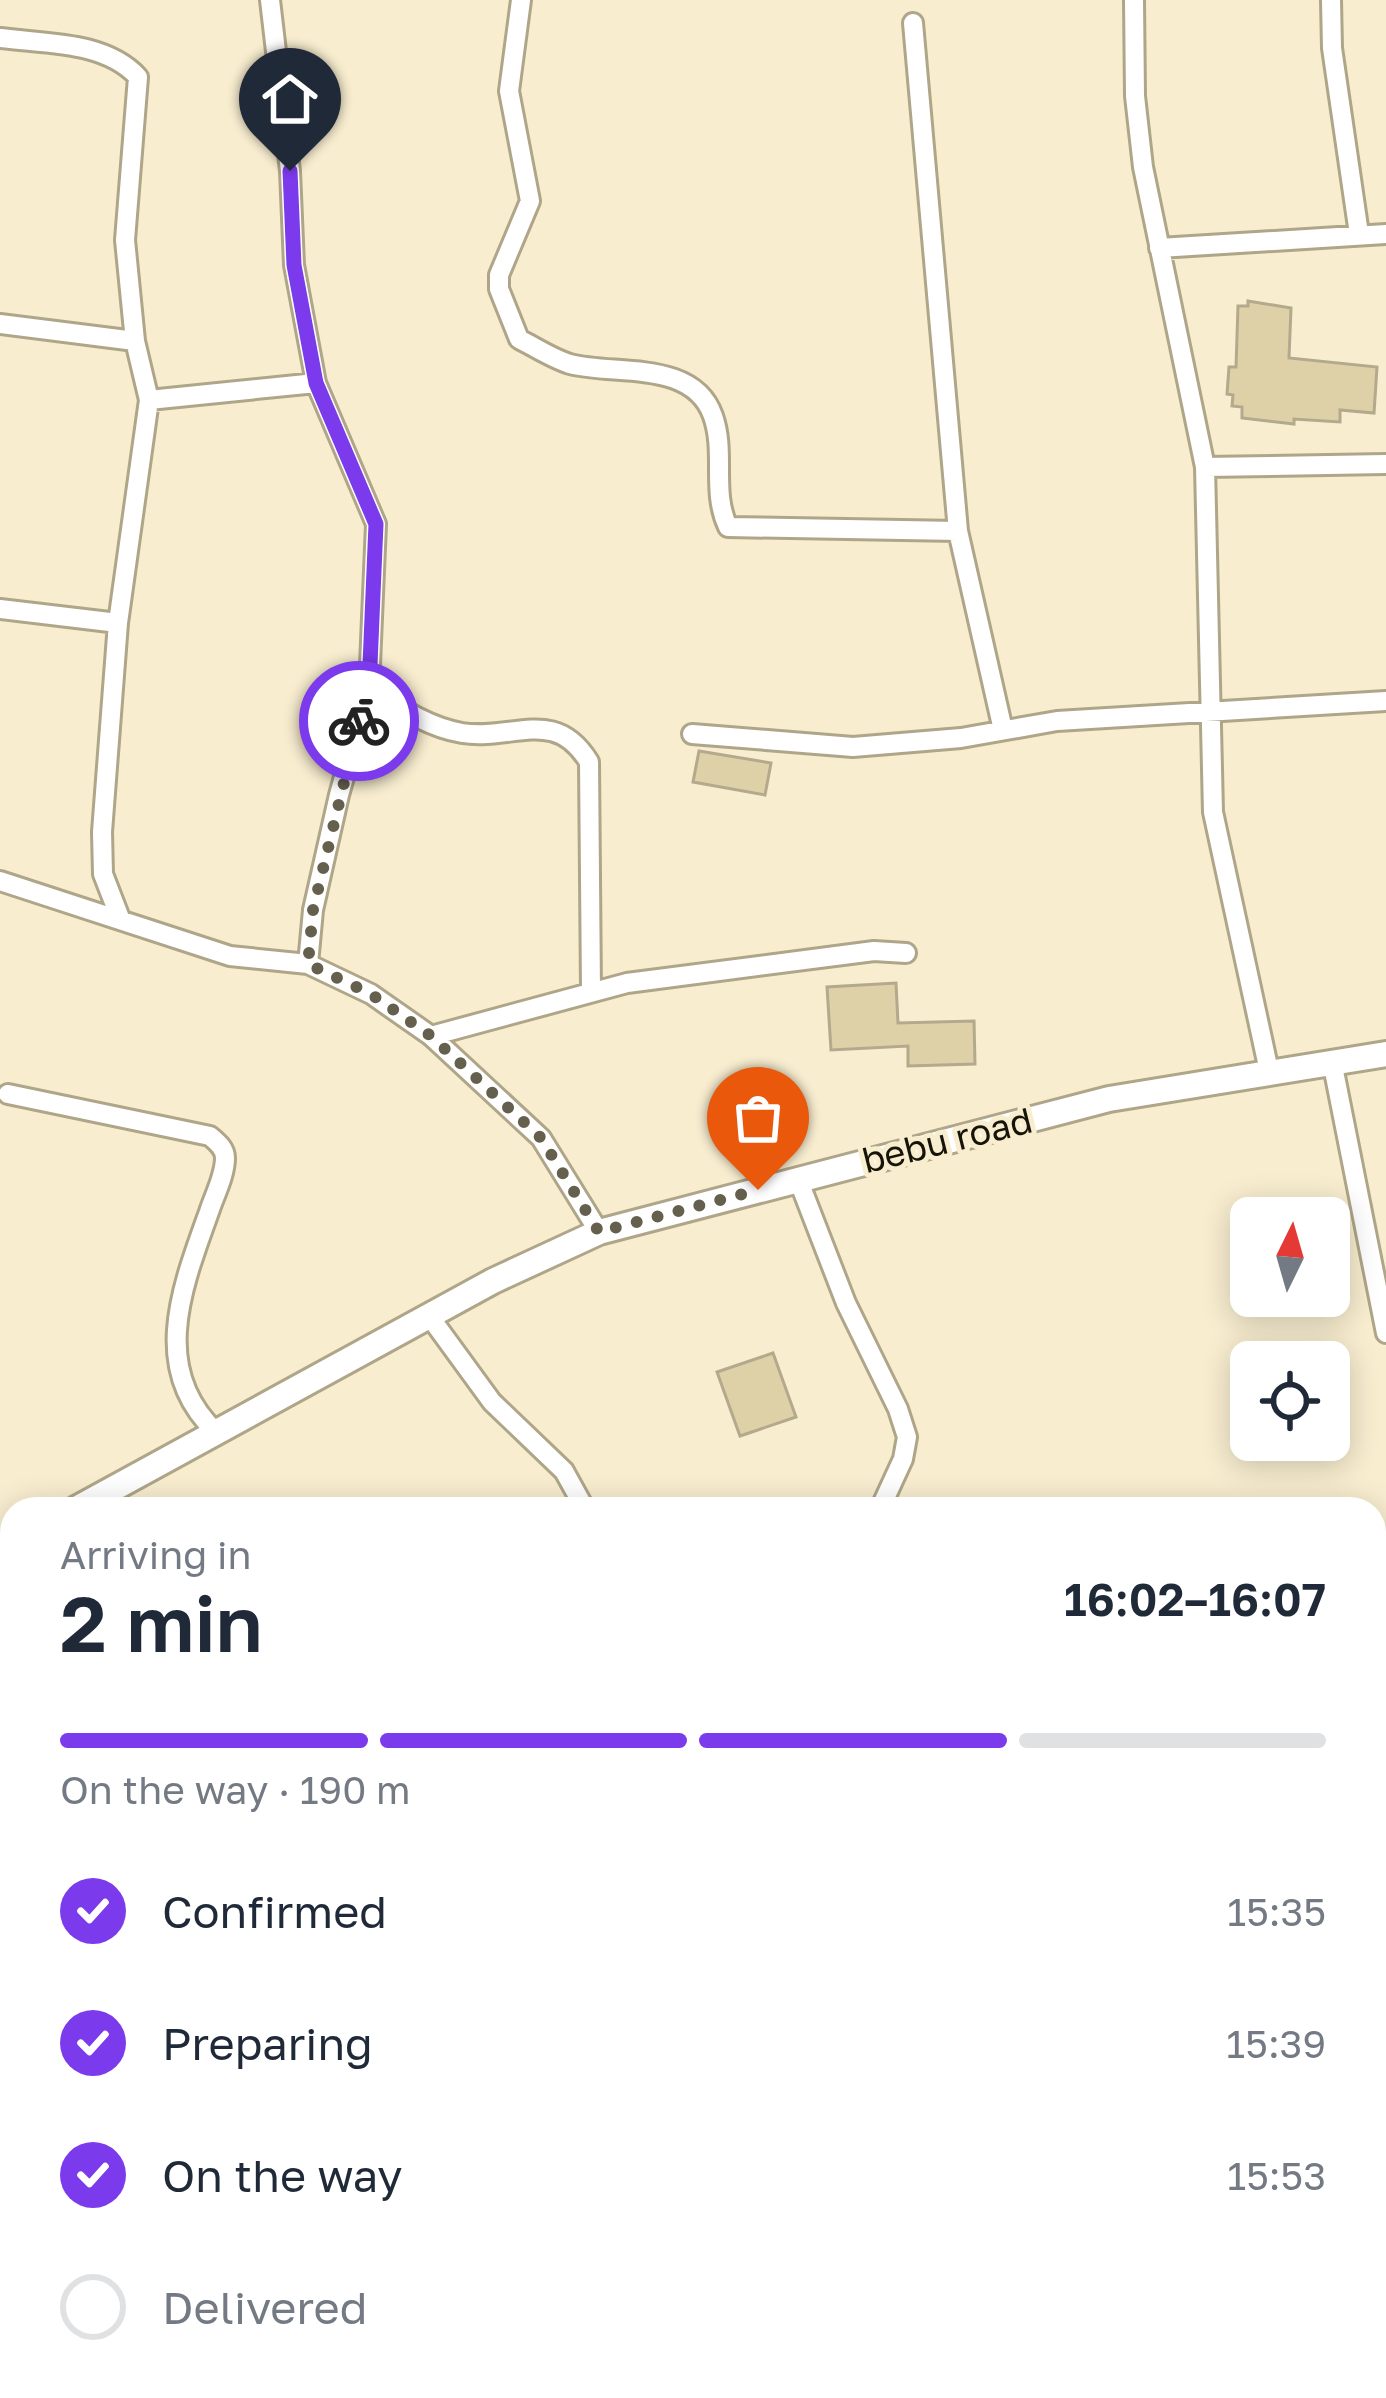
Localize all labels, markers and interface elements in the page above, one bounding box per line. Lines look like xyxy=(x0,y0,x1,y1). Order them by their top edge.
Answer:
pin xyxy=(239,48,341,171)
icon: home xyxy=(257,66,323,132)
courier xyxy=(299,661,419,781)
icon: bike xyxy=(326,688,392,754)
pin xyxy=(707,1067,809,1190)
icon: bag xyxy=(725,1085,791,1151)
street label: bebu road xyxy=(857,1098,1036,1181)
north arrow xyxy=(1230,1197,1350,1317)
map controls xyxy=(1230,1197,1350,1461)
button: locate xyxy=(1230,1341,1350,1461)
text: Arriving in xyxy=(60,1531,251,1578)
text: 16:02–16:07 xyxy=(1064,1572,1326,1626)
text: 2 min xyxy=(60,1576,263,1669)
text: On the way · 190 m xyxy=(60,1766,411,1813)
icon: check xyxy=(60,1878,126,1944)
text: Confirmed xyxy=(162,1884,387,1938)
text: 15:35 xyxy=(1227,1888,1326,1935)
icon: check xyxy=(60,2010,126,2076)
text: Preparing xyxy=(162,2016,373,2070)
text: 15:39 xyxy=(1226,2020,1326,2067)
icon: check xyxy=(60,2142,126,2208)
text: On the way xyxy=(162,2148,403,2202)
text: 15:53 xyxy=(1227,2152,1326,2199)
text: Delivered xyxy=(162,2280,367,2334)

